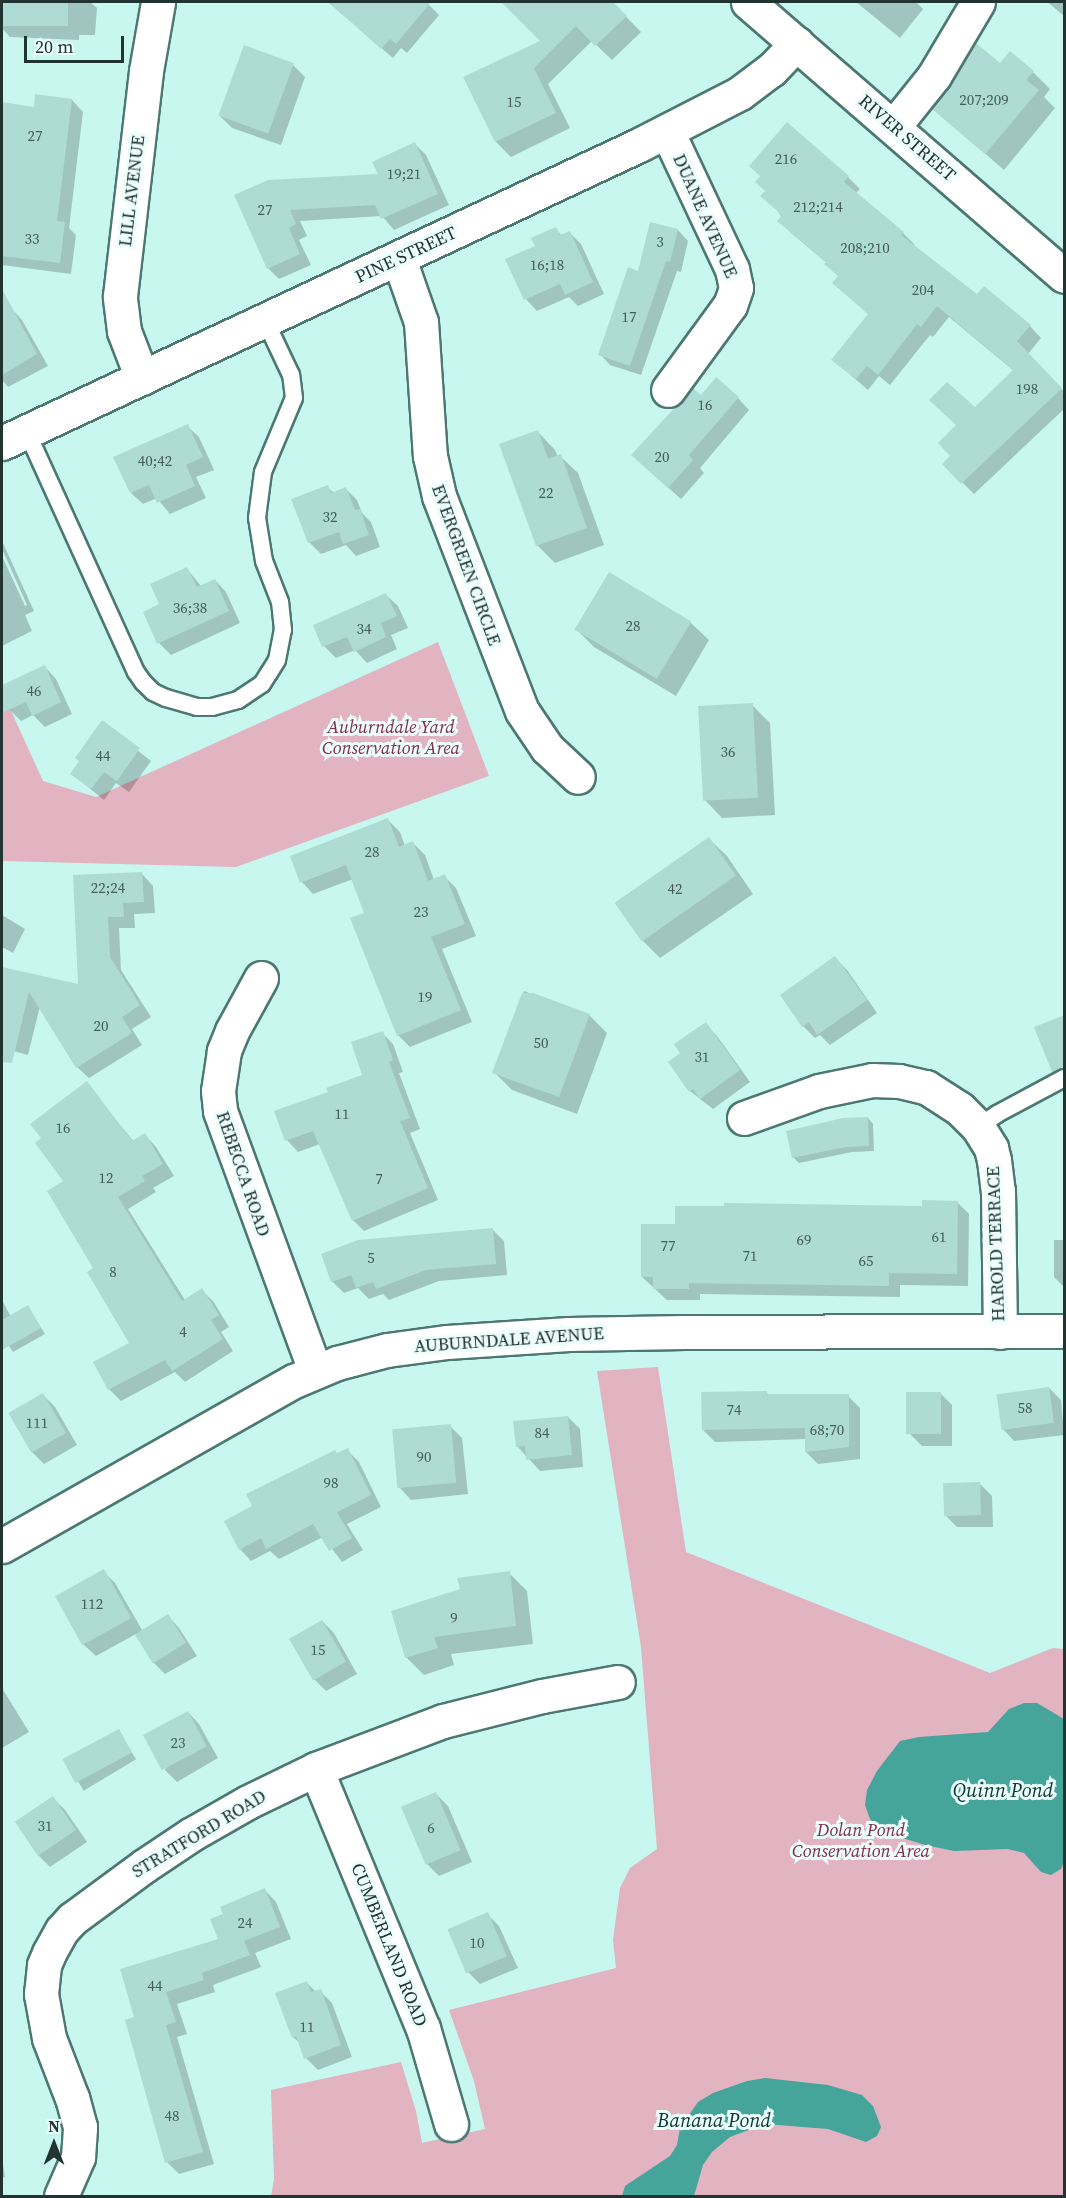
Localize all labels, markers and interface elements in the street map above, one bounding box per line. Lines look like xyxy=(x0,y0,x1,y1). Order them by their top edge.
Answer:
scale bar xyxy=(27,24,128,62)
text: 20 m xyxy=(35,34,73,59)
street label: RIVER STREET xyxy=(854,90,960,186)
house number: 207;209 xyxy=(959,91,1009,109)
house number: 15 xyxy=(507,93,521,111)
house number: 27 xyxy=(28,127,42,145)
street label: LILL AVENUE xyxy=(114,134,150,248)
house number: 216 xyxy=(775,150,797,168)
street label: DUANE AVENUE xyxy=(668,151,742,281)
house number: 19;21 xyxy=(387,165,421,183)
house number: 212;214 xyxy=(793,198,843,216)
house number: 27 xyxy=(258,201,272,219)
street label: PINE STREET xyxy=(352,222,460,288)
house number: 33 xyxy=(25,230,39,248)
house number: 3 xyxy=(656,233,664,251)
house number: 208;210 xyxy=(840,239,890,257)
house number: 16;18 xyxy=(530,256,564,274)
house number: 204 xyxy=(912,281,934,299)
house number: 17 xyxy=(622,308,636,326)
house number: 198 xyxy=(1016,380,1038,398)
house number: 16 xyxy=(698,396,712,414)
house number: 20 xyxy=(655,448,669,466)
house number: 40;42 xyxy=(138,452,172,470)
street label: EVERGREEN CIRCLE xyxy=(427,481,505,649)
house number: 22 xyxy=(539,484,553,502)
house number: 32 xyxy=(323,508,337,526)
house number: 36;38 xyxy=(173,599,207,617)
house number: 28 xyxy=(626,617,640,635)
house number: 34 xyxy=(357,620,371,638)
house number: 46 xyxy=(27,682,41,700)
park label: Auburndale Yard Conservation Area xyxy=(322,717,460,760)
house number: 36 xyxy=(721,743,735,761)
house number: 44 xyxy=(96,747,110,765)
house number: 28 xyxy=(365,843,379,861)
house number: 22;24 xyxy=(91,879,125,897)
house number: 42 xyxy=(668,880,682,898)
house number: 23 xyxy=(414,903,428,921)
house number: 19 xyxy=(418,988,432,1006)
house number: 20 xyxy=(94,1017,108,1035)
house number: 50 xyxy=(534,1034,548,1052)
house number: 31 xyxy=(695,1048,709,1066)
house number: 11 xyxy=(335,1105,349,1123)
street label: REBECCA ROAD xyxy=(211,1109,275,1239)
house number: 16 xyxy=(56,1119,70,1137)
street label: HAROLD TERRACE xyxy=(982,1166,1010,1322)
house number: 12 xyxy=(99,1169,113,1187)
house number: 7 xyxy=(375,1170,383,1188)
house number: 61 xyxy=(932,1228,946,1246)
house number: 69 xyxy=(797,1231,811,1249)
house number: 77 xyxy=(661,1237,675,1255)
house number: 71 xyxy=(743,1247,757,1265)
house number: 5 xyxy=(367,1249,375,1267)
house number: 65 xyxy=(859,1252,873,1270)
house number: 8 xyxy=(109,1263,117,1281)
house number: 4 xyxy=(179,1323,187,1341)
street label: AUBURNDALE AVENUE xyxy=(413,1323,605,1357)
house number: 58 xyxy=(1018,1399,1032,1417)
house number: 74 xyxy=(727,1401,741,1419)
house number: 111 xyxy=(26,1414,48,1432)
house number: 68;70 xyxy=(810,1421,844,1439)
house number: 84 xyxy=(535,1424,549,1442)
house number: 90 xyxy=(417,1448,431,1466)
house number: 98 xyxy=(324,1474,338,1492)
house number: 112 xyxy=(81,1595,103,1613)
house number: 9 xyxy=(450,1609,458,1627)
house number: 15 xyxy=(311,1641,325,1659)
house number: 23 xyxy=(171,1734,185,1752)
water label: Quinn Pond xyxy=(953,1778,1053,1802)
street label: STRATFORD ROAD xyxy=(128,1785,270,1883)
house number: 31 xyxy=(38,1817,52,1835)
house number: 6 xyxy=(427,1819,435,1837)
park label: Dolan Pond Conservation Area xyxy=(792,1820,930,1862)
street label: CUMBERLAND ROAD xyxy=(346,1860,432,2030)
house number: 24 xyxy=(238,1914,252,1932)
house number: 10 xyxy=(470,1934,484,1952)
house number: 44 xyxy=(148,1977,162,1995)
house number: 11 xyxy=(300,2018,314,2036)
house number: 48 xyxy=(165,2107,179,2125)
water label: Banana Pond xyxy=(657,2108,771,2132)
north arrow xyxy=(24,2114,84,2174)
text: N xyxy=(48,2115,60,2137)

